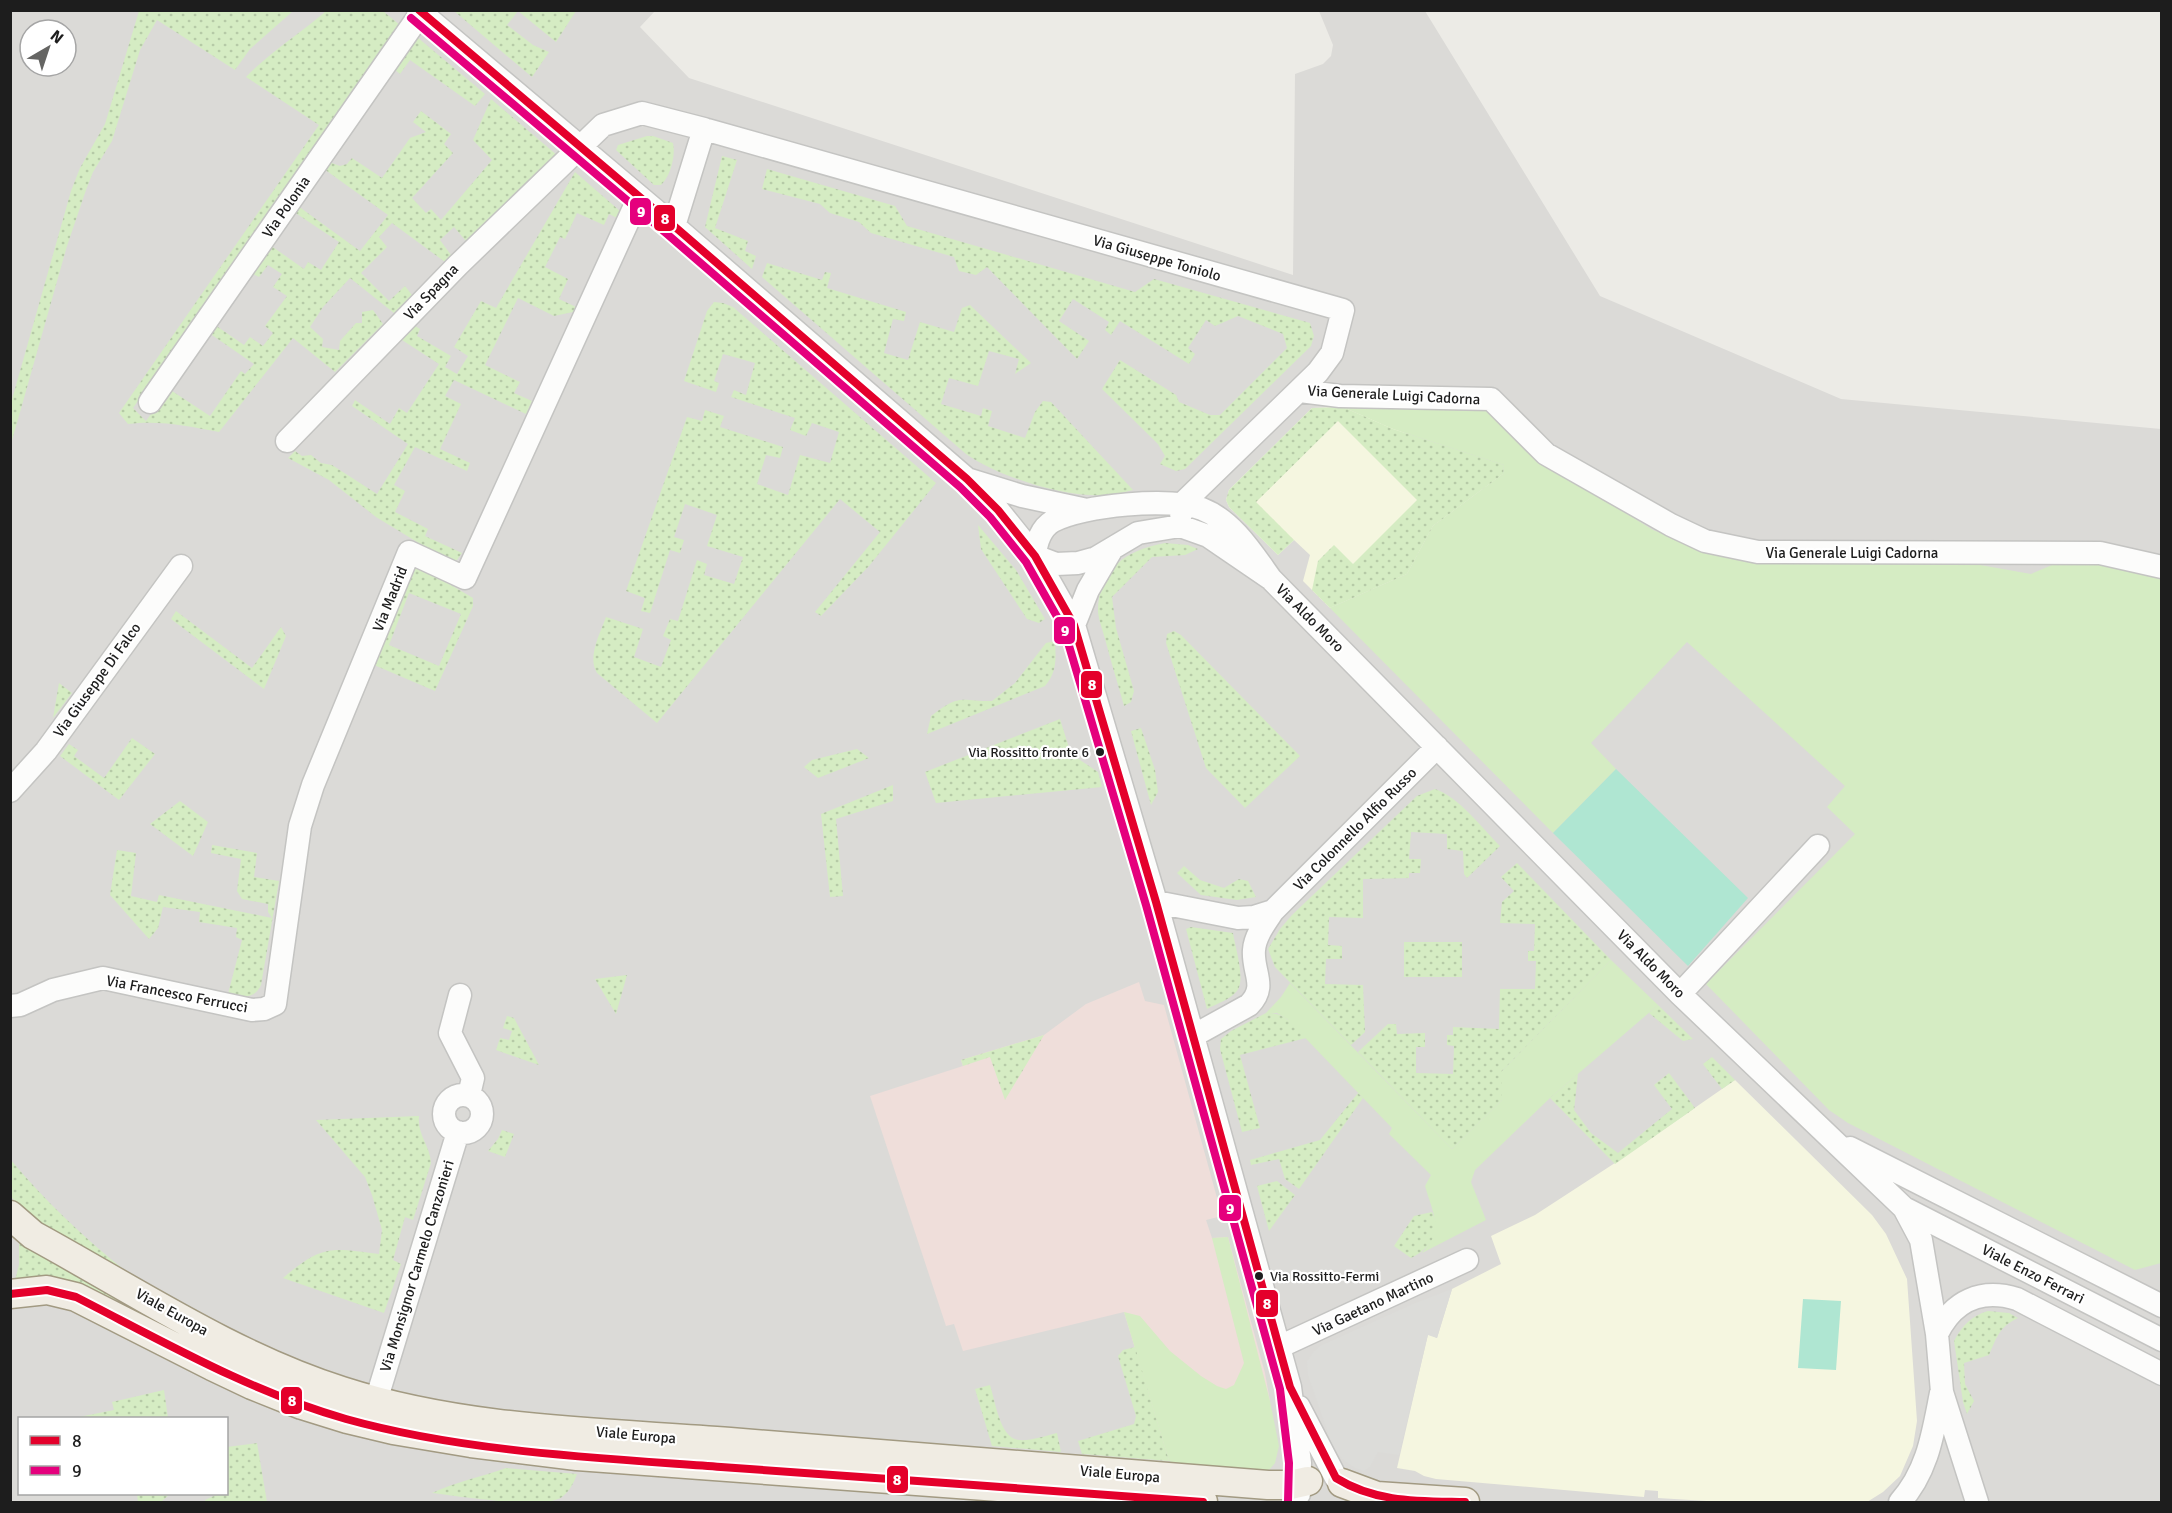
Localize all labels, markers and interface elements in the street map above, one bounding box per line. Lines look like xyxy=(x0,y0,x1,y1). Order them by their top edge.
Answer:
north arrow xyxy=(18,18,78,78)
text: N xyxy=(46,26,67,48)
street label: Via Polonia xyxy=(258,173,314,241)
line badge: 9 xyxy=(629,197,652,226)
text: 9 xyxy=(637,202,646,222)
line badge: 8 xyxy=(653,204,676,232)
text: 8 xyxy=(661,209,670,229)
street label: Via Giuseppe Toniolo xyxy=(1091,231,1223,285)
street label: Via Spagna xyxy=(400,260,462,324)
street label: Via Generale Luigi Cadorna xyxy=(1307,381,1481,409)
street label: Via Generale Luigi Cadorna xyxy=(1766,544,1938,562)
street label: Via Madrid xyxy=(369,564,411,634)
street label: Via Aldo Moro xyxy=(1272,580,1348,656)
line badge: 9 xyxy=(1053,616,1076,645)
street label: Via Giuseppe Di Falco xyxy=(49,619,145,741)
text: 9 xyxy=(1061,621,1070,641)
line badge: 8 xyxy=(1080,670,1103,699)
text: 8 xyxy=(1088,675,1097,695)
place label: Via Rossitto fronte 6 xyxy=(968,744,1089,761)
marker: Via Rossitto fronte 6 xyxy=(1094,746,1106,758)
street label: Via Colonnello Alfio Russo xyxy=(1290,764,1420,894)
street label: Via Aldo Moro xyxy=(1613,926,1689,1002)
street label: Via Francesco Ferrucci xyxy=(105,971,249,1017)
street label: Via Monsignor Carmelo Canzonieri xyxy=(376,1158,458,1374)
line badge: 9 xyxy=(1218,1194,1242,1222)
text: 9 xyxy=(1226,1199,1235,1219)
street label: Viale Enzo Ferrari xyxy=(1979,1240,2087,1308)
place label: Via Rossitto-Fermi xyxy=(1270,1268,1379,1285)
street label: Via Gaetano Martino xyxy=(1310,1268,1437,1340)
marker: Via Rossitto-Fermi xyxy=(1253,1270,1265,1282)
street label: Viale Europa xyxy=(132,1285,212,1339)
line badge: 8 xyxy=(1255,1289,1279,1318)
text: 8 xyxy=(1263,1294,1272,1314)
line badge: 8 xyxy=(280,1386,303,1415)
text: 8 xyxy=(288,1391,297,1411)
legend xyxy=(18,1417,228,1495)
street label: Viale Europa xyxy=(595,1423,677,1447)
text: 8 xyxy=(72,1430,82,1452)
text: 9 xyxy=(72,1460,82,1482)
street label: Viale Europa xyxy=(1079,1462,1161,1486)
line badge: 8 xyxy=(886,1465,909,1494)
text: 8 xyxy=(893,1470,902,1490)

